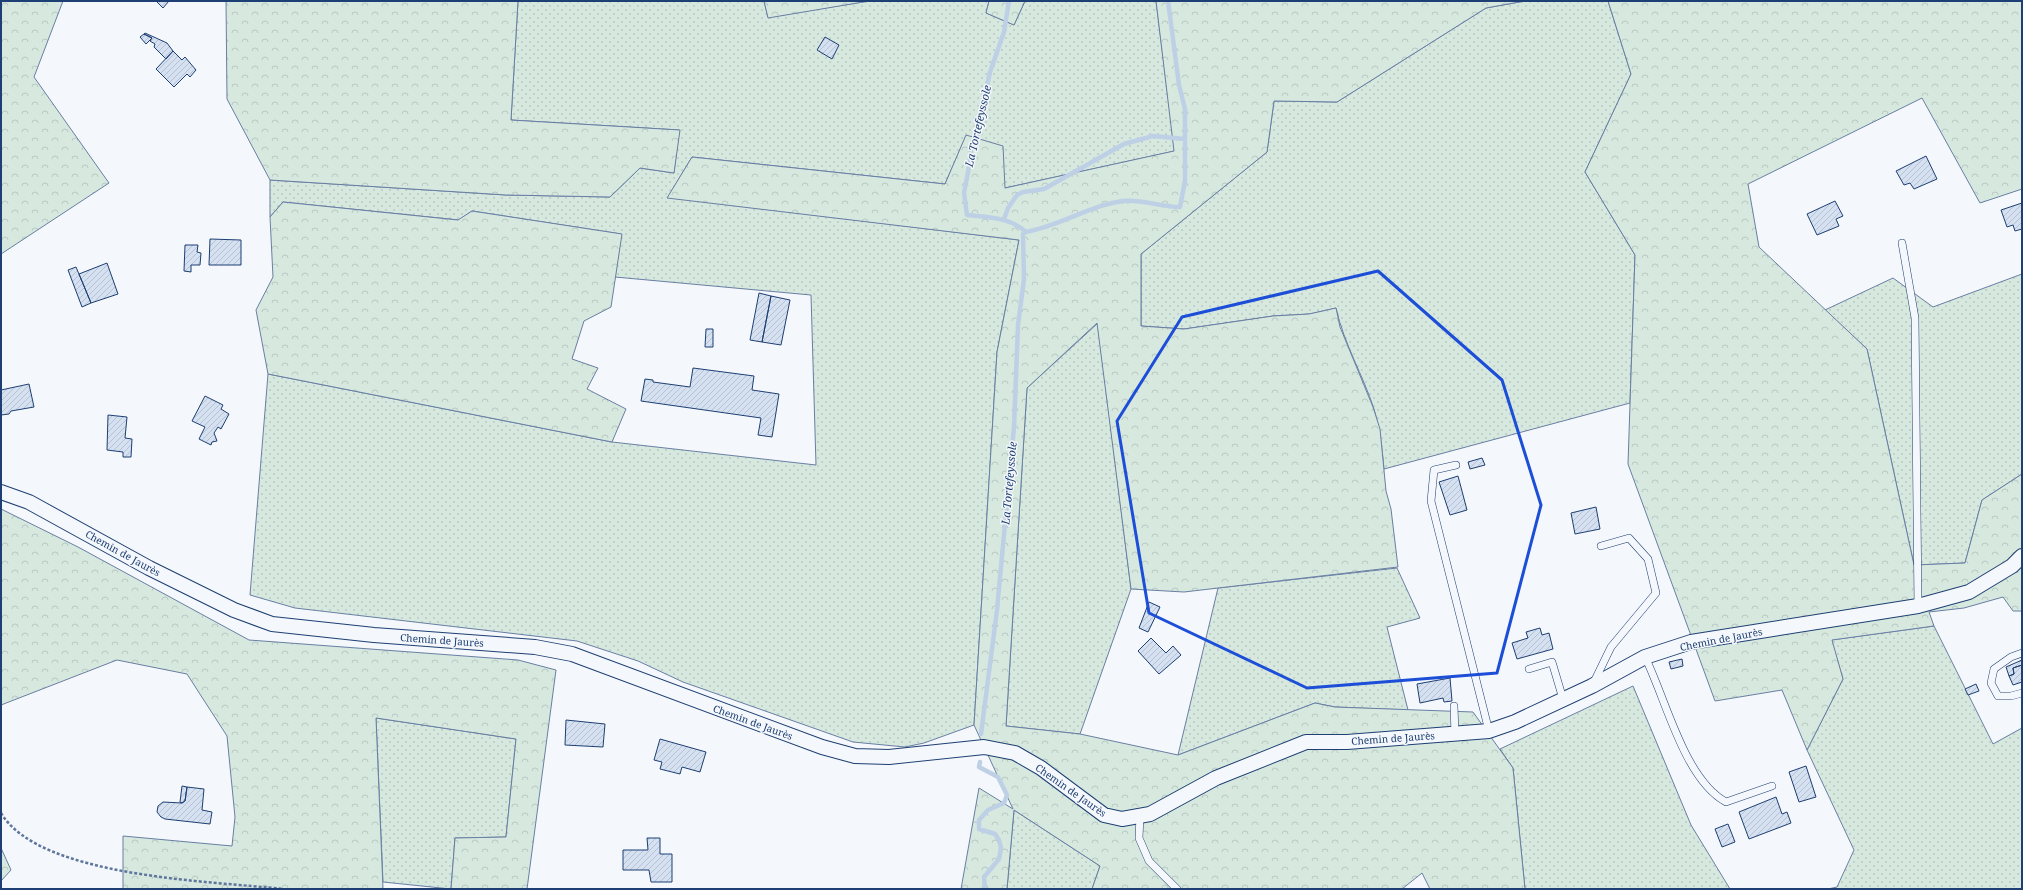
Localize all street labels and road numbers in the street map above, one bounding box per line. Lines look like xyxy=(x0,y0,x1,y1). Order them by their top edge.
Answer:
street label: Chemin de Jaurès xyxy=(83,527,163,580)
street label: Chemin de Jaurès xyxy=(1679,624,1764,654)
street label: Chemin de Jaurès xyxy=(400,630,485,650)
street label: Chemin de Jaurès xyxy=(711,701,795,743)
street label: Chemin de Jaurès xyxy=(1351,728,1436,748)
street label: Chemin de Jaurès xyxy=(1033,760,1110,820)

